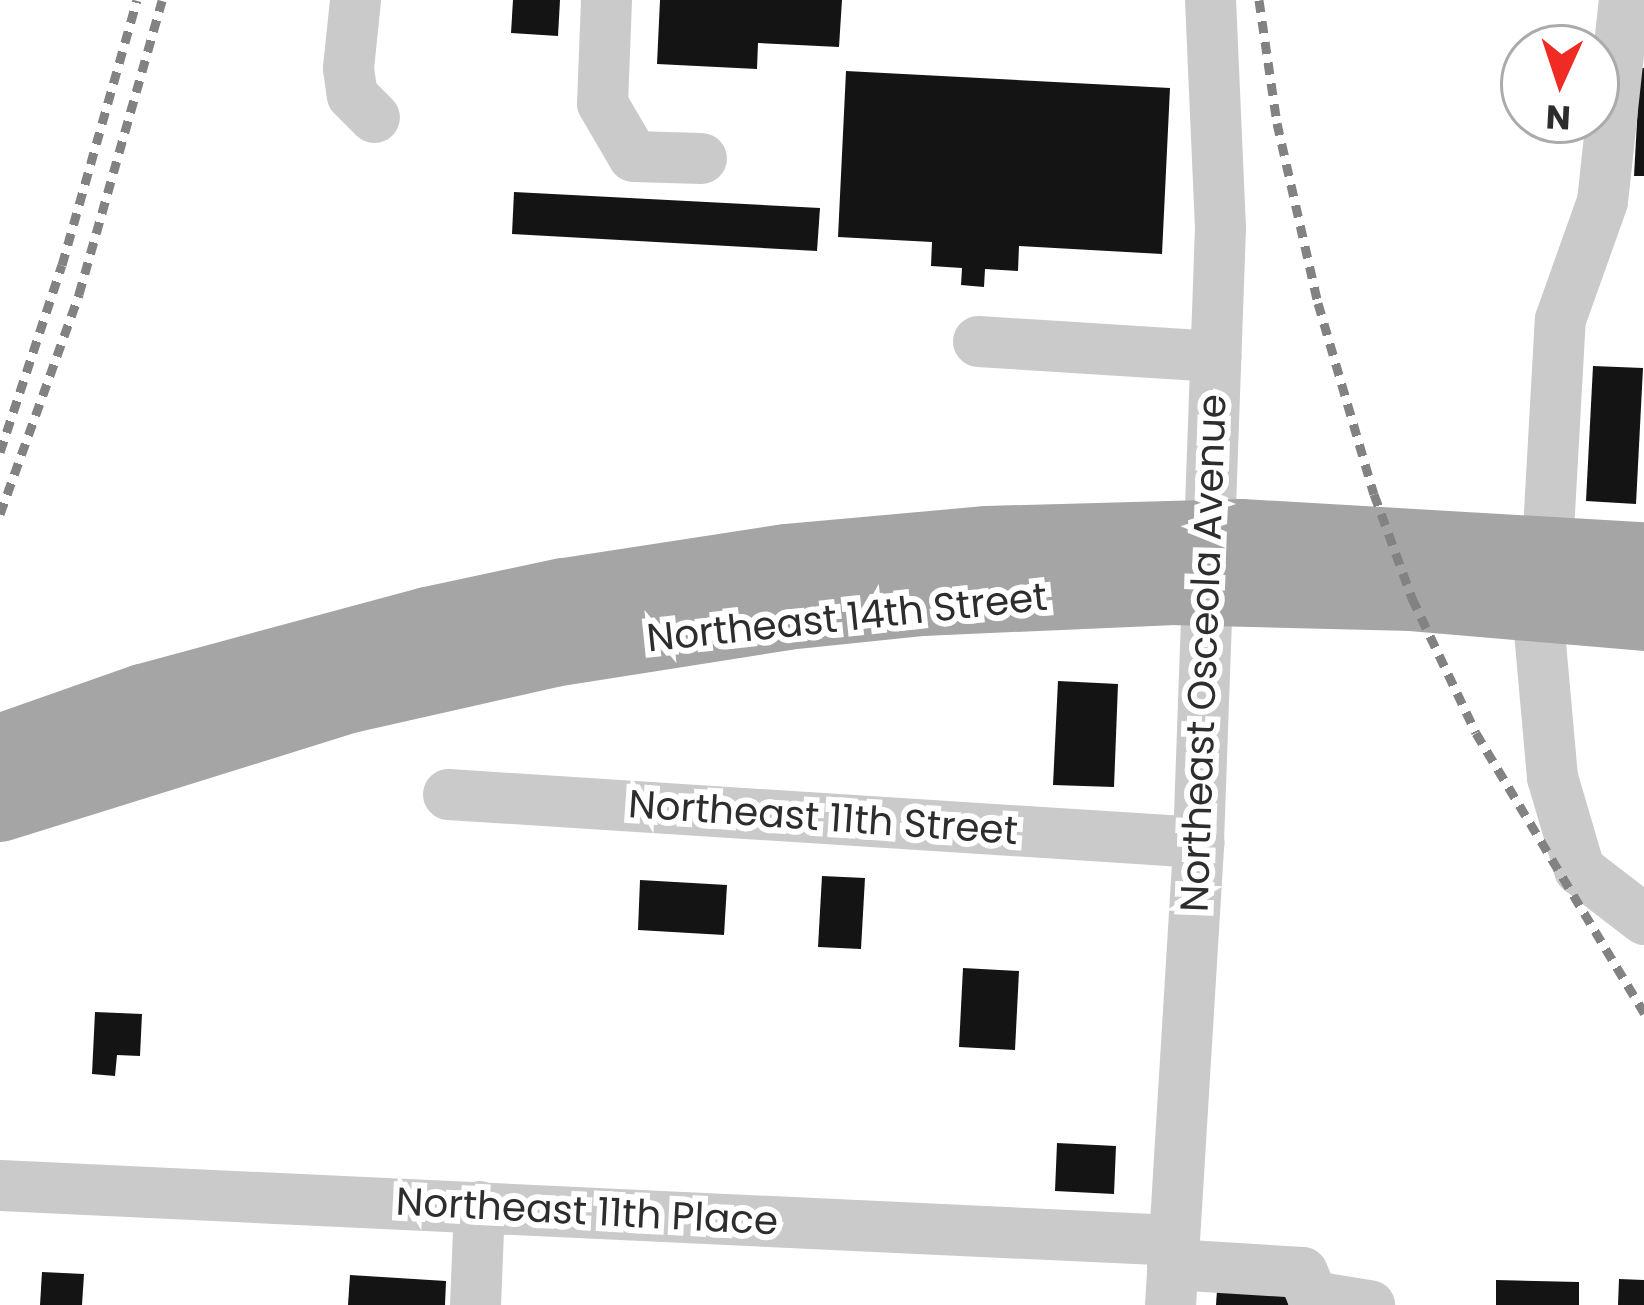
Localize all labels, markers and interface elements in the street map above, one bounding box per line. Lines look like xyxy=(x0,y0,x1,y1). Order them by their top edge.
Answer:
north arrow xyxy=(1500,24,1620,144)
text: N xyxy=(1545,93,1572,142)
street label: Northeast Osceola Avenue xyxy=(1172,393,1236,913)
street label: Northeast 14th Street xyxy=(644,574,1050,662)
street label: Northeast 11th Street xyxy=(627,781,1019,855)
street label: Northeast 11th Place xyxy=(395,1179,779,1245)

